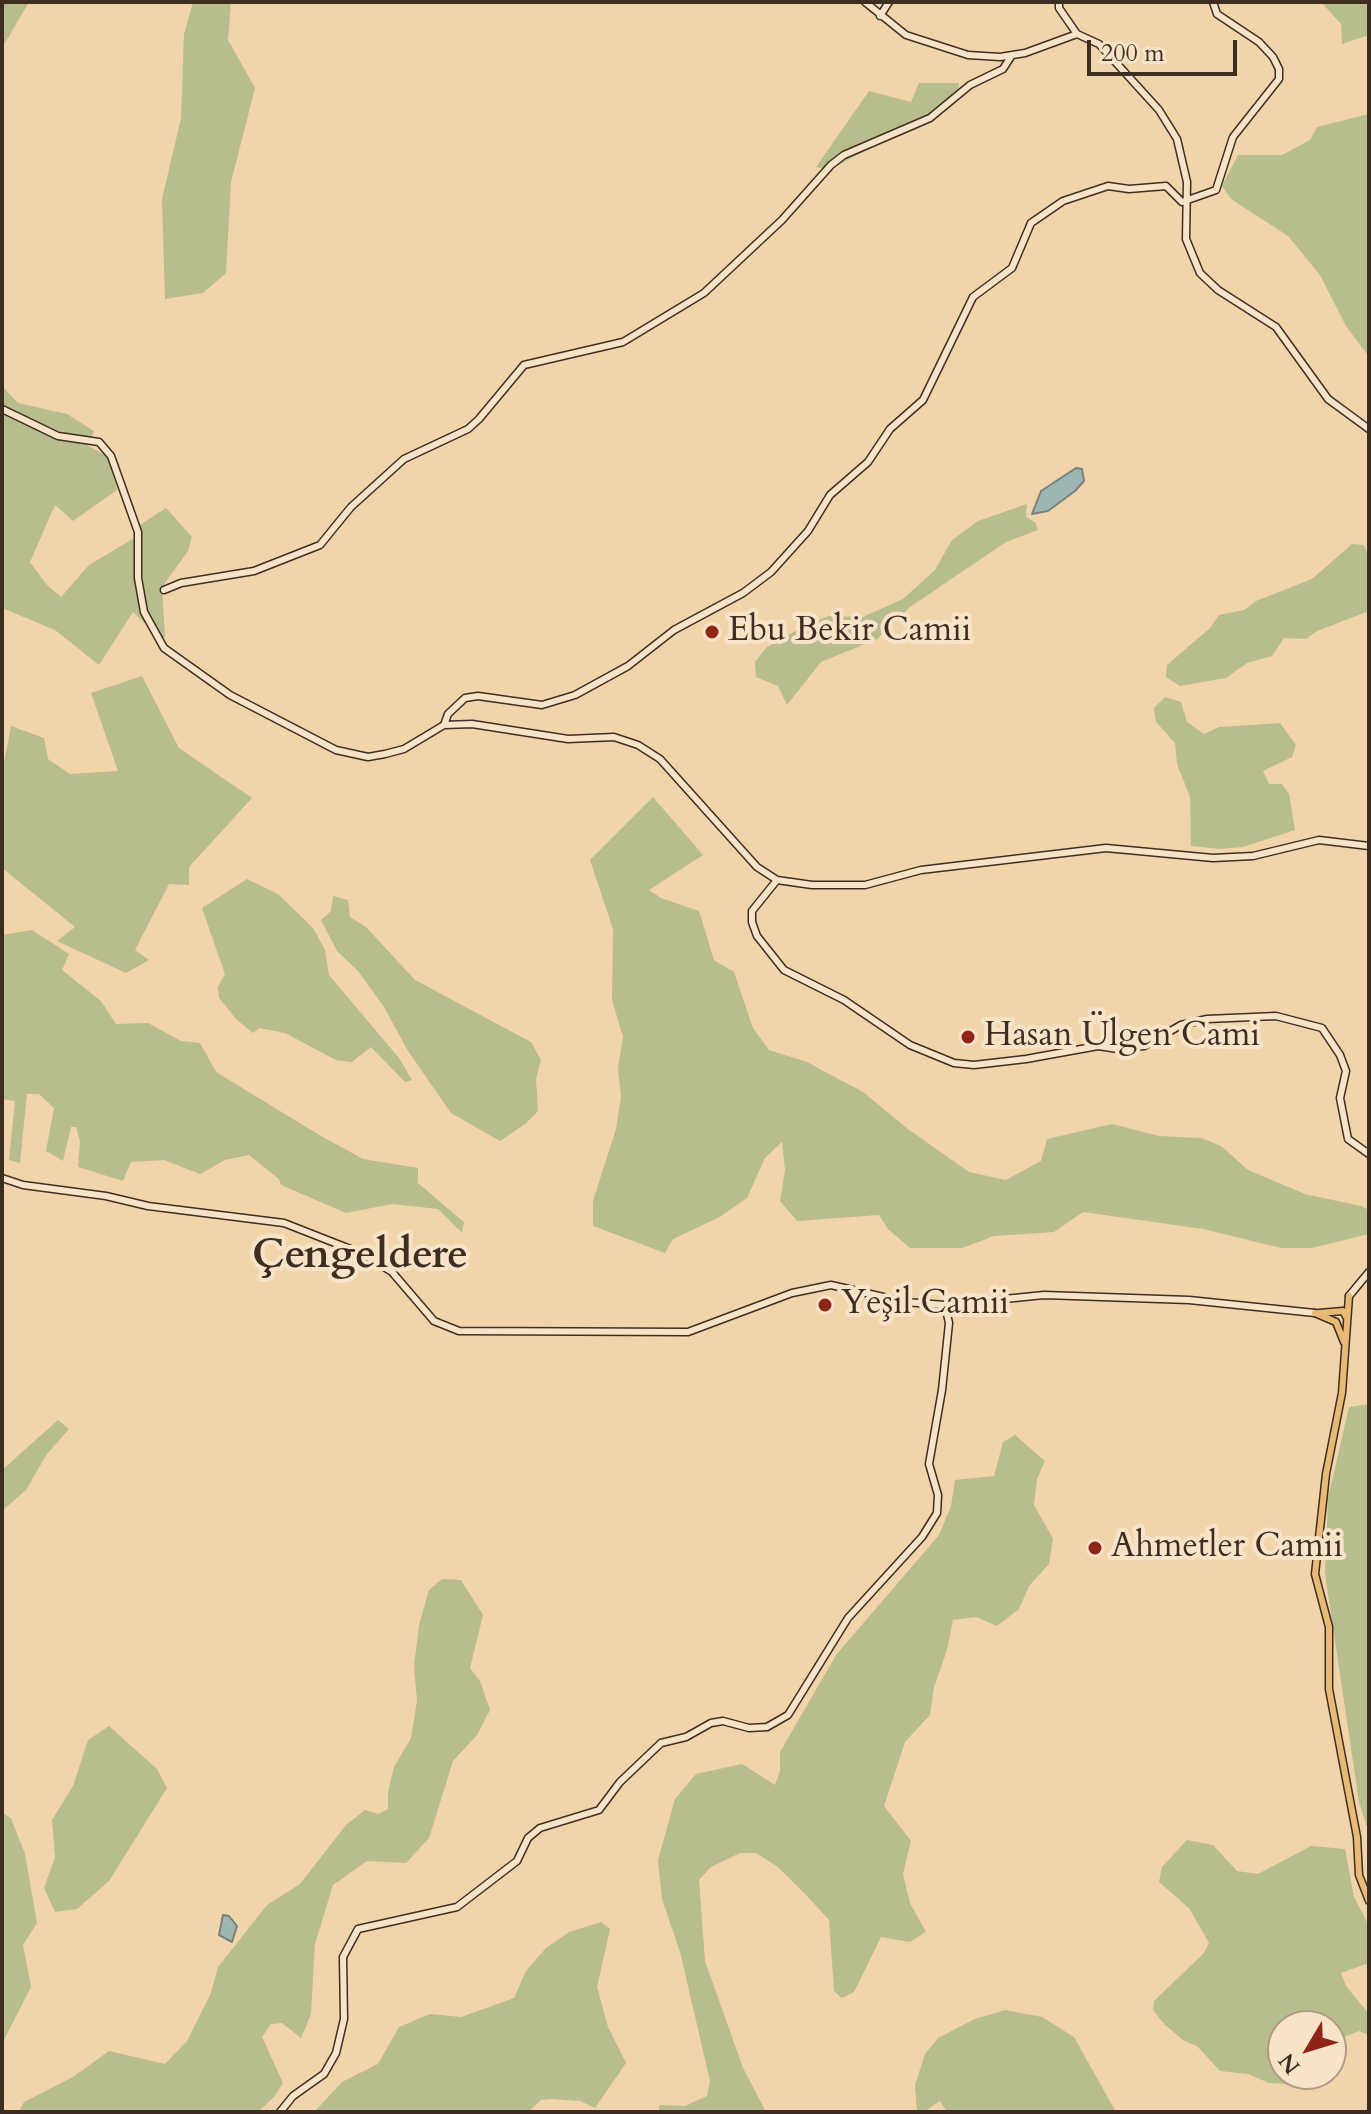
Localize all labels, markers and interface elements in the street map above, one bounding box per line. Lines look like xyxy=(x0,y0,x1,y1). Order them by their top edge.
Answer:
scale bar xyxy=(1091,24,1241,74)
text: 200 m xyxy=(1101,37,1165,70)
place label: Ebu Bekir Camii xyxy=(728,612,971,652)
marker: Ebu Bekir Camii xyxy=(703,623,721,641)
place label: Hasan Ülgen Cami xyxy=(984,1017,1260,1057)
marker: Hasan Ülgen Cami xyxy=(959,1028,977,1046)
district label: Çengeldere xyxy=(252,1232,468,1282)
place label: Yeşil Camii xyxy=(841,1285,1009,1325)
marker: Yeşil Camii xyxy=(816,1296,834,1314)
place label: Ahmetler Camii xyxy=(1111,1528,1343,1568)
marker: Ahmetler Camii xyxy=(1086,1539,1104,1557)
north arrow xyxy=(1267,2010,1347,2090)
text: N xyxy=(1272,2047,1307,2080)

